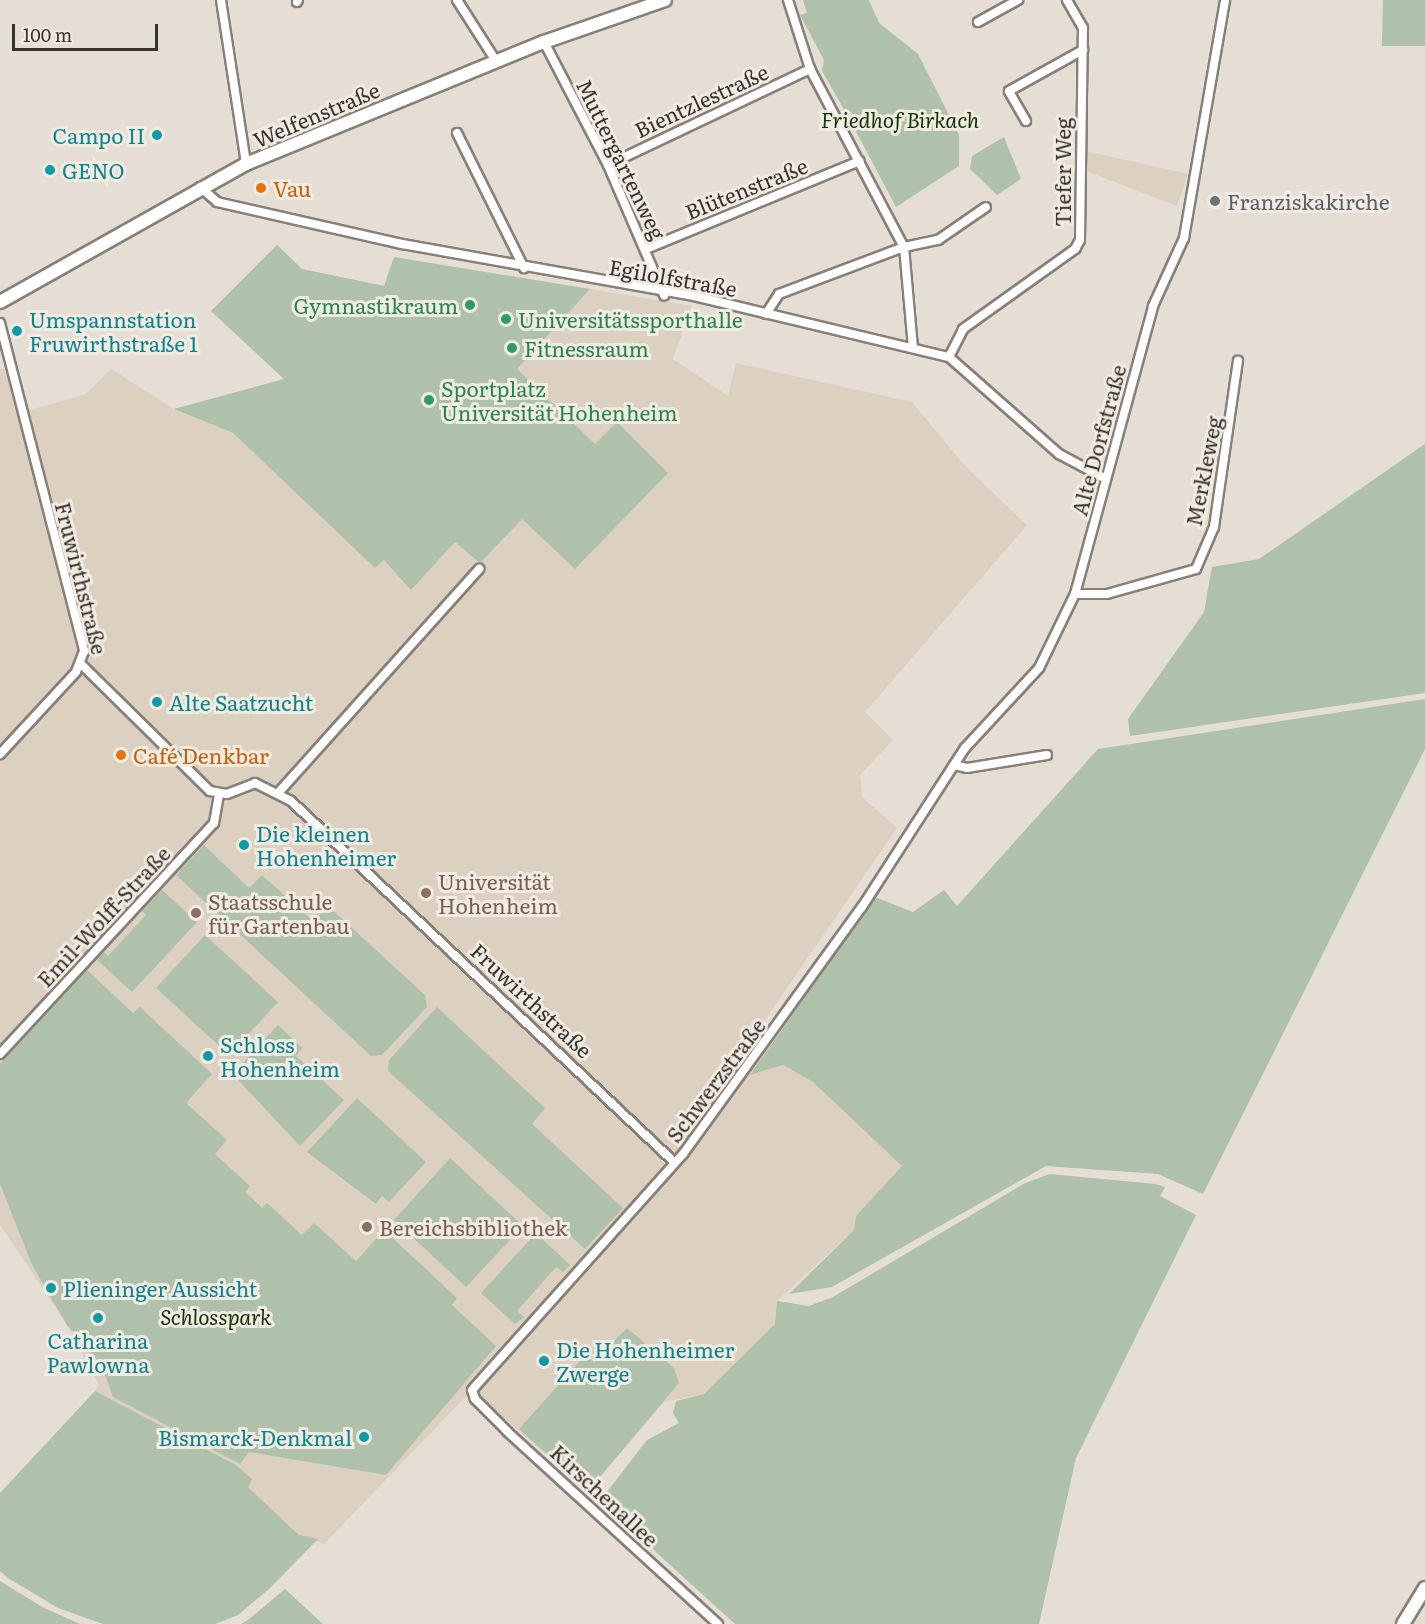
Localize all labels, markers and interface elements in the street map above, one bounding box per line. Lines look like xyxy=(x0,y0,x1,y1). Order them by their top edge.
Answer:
scale bar xyxy=(15,12,160,50)
text: 100 m xyxy=(23,21,72,48)
street label: Bientzlestraße xyxy=(630,58,772,142)
street label: Muttergartenweg xyxy=(572,75,672,243)
street label: Welfenstraße xyxy=(249,76,383,152)
park label: Friedhof Birkach xyxy=(821,106,979,132)
street label: Tiefer Weg xyxy=(1049,117,1075,227)
place label: Campo II xyxy=(53,122,145,148)
marker: Campo II xyxy=(150,128,164,142)
street label: Blütenstraße xyxy=(681,152,811,224)
place label: GENO xyxy=(62,157,124,183)
marker: GENO xyxy=(43,163,57,177)
place label: Vau xyxy=(273,175,311,201)
marker: Vau xyxy=(254,181,268,195)
place label: Franziskakirche xyxy=(1227,188,1390,214)
marker: Franziskakirche xyxy=(1208,194,1222,208)
street label: Egilolfstraße xyxy=(607,253,739,301)
place label: Gymnastikraum xyxy=(293,292,458,318)
marker: Gymnastikraum xyxy=(463,298,477,312)
place label: Umspannstation Fruwirthstraße 1 xyxy=(29,306,198,356)
place label: Universitätssporthalle xyxy=(518,306,743,332)
marker: Universitätssporthalle xyxy=(499,312,513,326)
marker: Umspannstation Fruwirthstraße 1 xyxy=(10,324,24,338)
place label: Fitnessraum xyxy=(524,335,649,361)
marker: Fitnessraum xyxy=(505,341,519,355)
street label: Alte Dorfstraße xyxy=(1066,362,1130,518)
place label: Sportplatz Universität Hohenheim xyxy=(441,375,678,425)
marker: Sportplatz Universität Hohenheim xyxy=(422,393,436,407)
street label: Merkleweg xyxy=(1180,414,1226,528)
street label: Fruwirthstraße xyxy=(51,499,113,657)
place label: Alte Saatzucht xyxy=(169,689,313,715)
marker: Alte Saatzucht xyxy=(150,695,164,709)
place label: Café Denkbar xyxy=(133,742,269,768)
marker: Café Denkbar xyxy=(114,748,128,762)
place label: Die kleinen Hohenheimer xyxy=(256,820,396,870)
marker: Die kleinen Hohenheimer xyxy=(237,838,251,852)
street label: Emil-Wolff-Straße xyxy=(31,840,175,992)
place label: Universität Hohenheim xyxy=(438,868,558,918)
marker: Universität Hohenheim xyxy=(419,886,433,900)
place label: Staatsschule für Gartenbau xyxy=(208,888,350,938)
marker: Staatsschule für Gartenbau xyxy=(189,906,203,920)
street label: Fruwirthstraße xyxy=(466,938,598,1062)
street label: Schwerzstraße xyxy=(660,1013,770,1147)
place label: Schloss Hohenheim xyxy=(220,1031,340,1081)
marker: Schloss Hohenheim xyxy=(201,1049,215,1063)
place label: Bereichsbibliothek xyxy=(379,1214,568,1240)
marker: Bereichsbibliothek xyxy=(360,1220,374,1234)
place label: Plieninger Aussicht xyxy=(63,1275,257,1301)
marker: Plieninger Aussicht xyxy=(44,1281,58,1295)
park label: Schlosspark xyxy=(160,1303,272,1329)
marker: Catharina Pawlowna xyxy=(91,1311,105,1325)
place label: Catharina Pawlowna xyxy=(46,1327,150,1377)
place label: Die Hohenheimer Zwerge xyxy=(556,1336,734,1386)
marker: Die Hohenheimer Zwerge xyxy=(537,1354,551,1368)
place label: Bismarck-Denkmal xyxy=(158,1424,352,1450)
marker: Bismarck-Denkmal xyxy=(357,1430,371,1444)
street label: Kirschenallee xyxy=(546,1439,664,1551)

